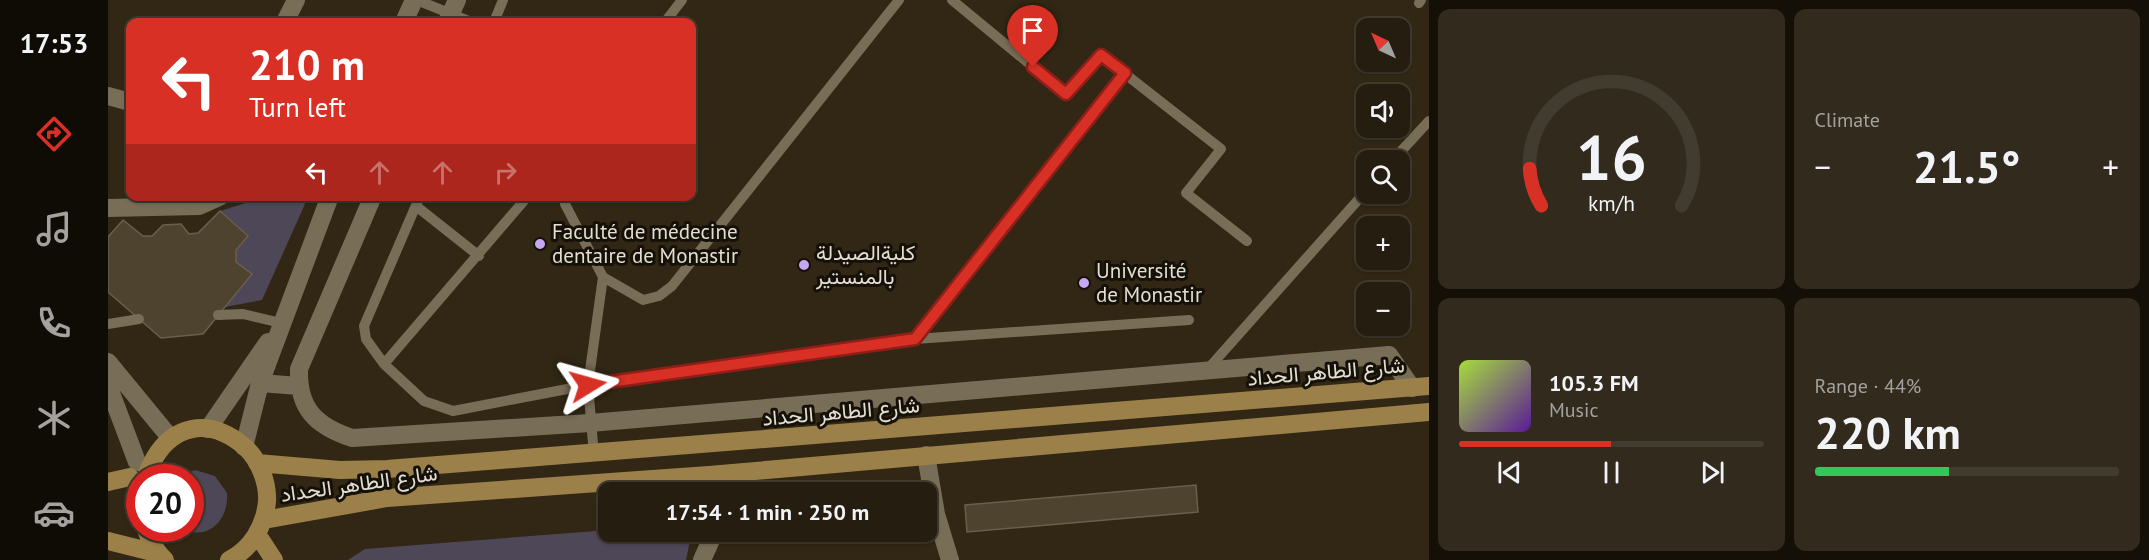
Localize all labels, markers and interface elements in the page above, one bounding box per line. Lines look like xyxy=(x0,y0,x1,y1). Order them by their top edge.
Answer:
pin xyxy=(1007,5,1058,67)
icon: arrive xyxy=(1016,14,1049,47)
north arrow xyxy=(1356,18,1410,72)
map controls xyxy=(1356,18,1410,336)
text: 17:53 xyxy=(20,26,88,60)
text: 210 m xyxy=(249,37,365,92)
icon: left xyxy=(150,42,228,120)
button: sound xyxy=(1356,84,1410,138)
text: Turn left xyxy=(249,90,346,124)
text: Climate xyxy=(1815,107,1880,133)
icon: directions xyxy=(33,113,75,155)
text: 16 xyxy=(1576,116,1647,197)
text: 21.5° xyxy=(1913,137,2020,195)
text: − xyxy=(1815,145,1831,188)
text: + xyxy=(2102,145,2119,188)
button: search xyxy=(1356,150,1410,204)
icon: left xyxy=(300,156,333,189)
icon: ahead xyxy=(363,156,396,189)
icon: ahead xyxy=(426,156,459,189)
icon: right xyxy=(489,156,522,189)
text: km/h xyxy=(1588,189,1635,217)
icon: music xyxy=(33,208,75,250)
button: + xyxy=(1356,216,1410,270)
place label: Faculté de médecine dentaire de Monastir xyxy=(552,218,738,269)
marker: Faculté de médecine dentaire de Monastir xyxy=(533,237,547,251)
place label: كليةالصيدلة بالمنستير xyxy=(815,239,915,290)
place label: Université de Monastir xyxy=(1096,257,1202,308)
marker: كليةالصيدلة بالمنستير xyxy=(797,258,811,272)
marker: Université de Monastir xyxy=(1077,276,1091,290)
button: − xyxy=(1356,282,1410,336)
icon: phone xyxy=(33,302,75,344)
street label: شارع الطاهر الحداد xyxy=(1246,351,1406,393)
position arrow xyxy=(556,353,620,417)
text: 105.3 FM xyxy=(1549,369,1639,397)
text: Range · 44% xyxy=(1815,373,1921,399)
street label: شارع الطاهر الحداد xyxy=(761,391,921,433)
icon: climate xyxy=(33,397,75,439)
text: Music xyxy=(1549,397,1598,423)
text: 220 km xyxy=(1815,403,1961,461)
icon: previous xyxy=(1493,456,1526,489)
icon: pause xyxy=(1595,456,1628,489)
icon: next xyxy=(1696,456,1729,489)
street label: شارع الطاهر الحداد xyxy=(279,459,439,509)
speed limit sign: 20 xyxy=(126,464,204,542)
icon: car xyxy=(33,492,75,534)
text: 17:54 · 1 min · 250 m xyxy=(666,498,869,526)

